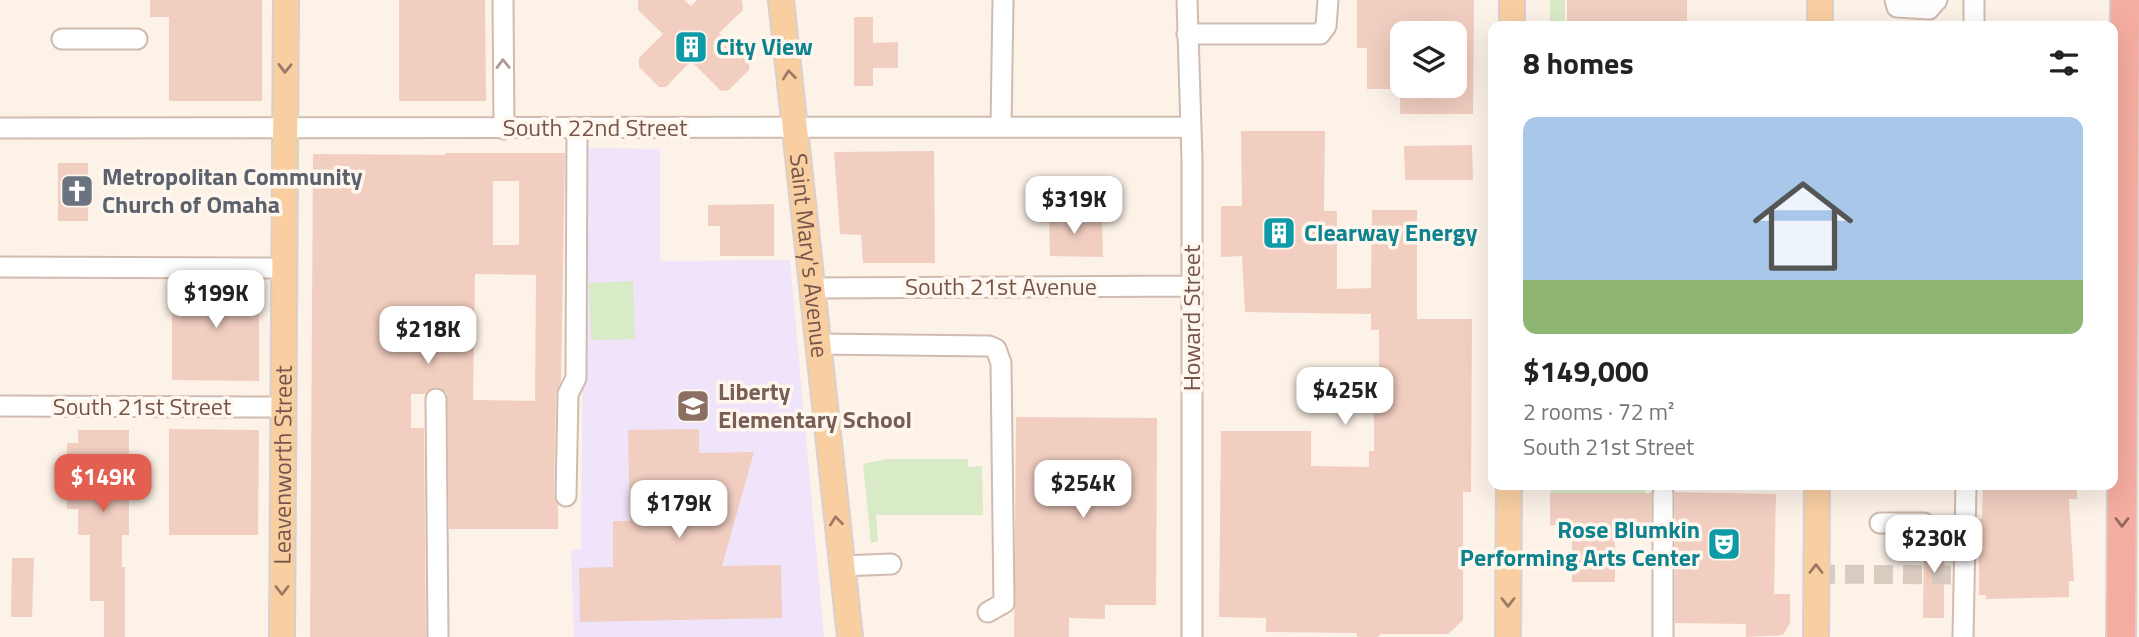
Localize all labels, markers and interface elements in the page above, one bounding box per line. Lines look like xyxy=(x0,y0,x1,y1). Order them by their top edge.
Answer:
map controls xyxy=(1390,21,1467,98)
button: layers xyxy=(1390,21,1467,98)
building icon: City View xyxy=(672,28,710,66)
place label: City View xyxy=(716,28,813,64)
text: 8 homes xyxy=(1523,40,1634,86)
icon: filters xyxy=(2045,44,2083,82)
one-way arrow xyxy=(496,59,511,70)
one-way arrow xyxy=(277,63,293,74)
one-way arrow xyxy=(781,69,796,81)
street label: South 22nd Street xyxy=(503,109,688,145)
street label: Saint Mary's Avenue xyxy=(781,151,839,359)
place label: Metropolitan Community Church of Omaha xyxy=(102,158,363,222)
icon: home xyxy=(1740,163,1866,289)
church icon: Metropolitan Community Church of Omaha xyxy=(58,172,96,210)
pin: $319K xyxy=(1025,176,1123,236)
text: $319K xyxy=(1041,181,1107,216)
building icon: Clearway Energy xyxy=(1260,214,1298,252)
place label: Clearway Energy xyxy=(1304,214,1477,250)
street label: Howard Street xyxy=(1173,244,1209,391)
street label: South 21st Avenue xyxy=(905,268,1097,304)
pin: $199K xyxy=(167,270,265,330)
text: $199K xyxy=(183,275,249,310)
pin: $218K xyxy=(379,306,477,366)
text: $218K xyxy=(395,311,461,346)
text: $149,000 xyxy=(1523,348,1649,394)
street label: Leavenworth Street xyxy=(263,365,301,565)
pin: $425K xyxy=(1296,368,1394,427)
text: $425K xyxy=(1312,372,1378,407)
place label: Liberty Elementary School xyxy=(718,373,912,437)
school or university icon: Liberty Elementary School xyxy=(674,387,712,425)
street label: South 21st Street xyxy=(53,388,232,424)
text: 2 rooms · 72 m² xyxy=(1523,394,1674,429)
text: South 21st Street xyxy=(1523,429,1694,464)
pin: $149K xyxy=(54,454,152,514)
text: $149K xyxy=(70,459,136,494)
pin: $254K xyxy=(1034,461,1132,520)
text: $254K xyxy=(1050,465,1116,500)
pin: $179K xyxy=(630,480,728,540)
text: $179K xyxy=(646,485,712,520)
place label: Rose Blumkin Performing Arts Center xyxy=(1460,511,1700,575)
one-way arrow xyxy=(829,515,844,526)
pin: $230K xyxy=(1885,516,1983,575)
one-way arrow xyxy=(2114,517,2130,528)
text: $230K xyxy=(1901,520,1967,555)
theatre icon: Rose Blumkin Performing Arts Center xyxy=(1705,525,1743,563)
one-way arrow xyxy=(1808,563,1824,574)
one-way arrow xyxy=(275,584,290,595)
one-way arrow xyxy=(1500,597,1516,608)

